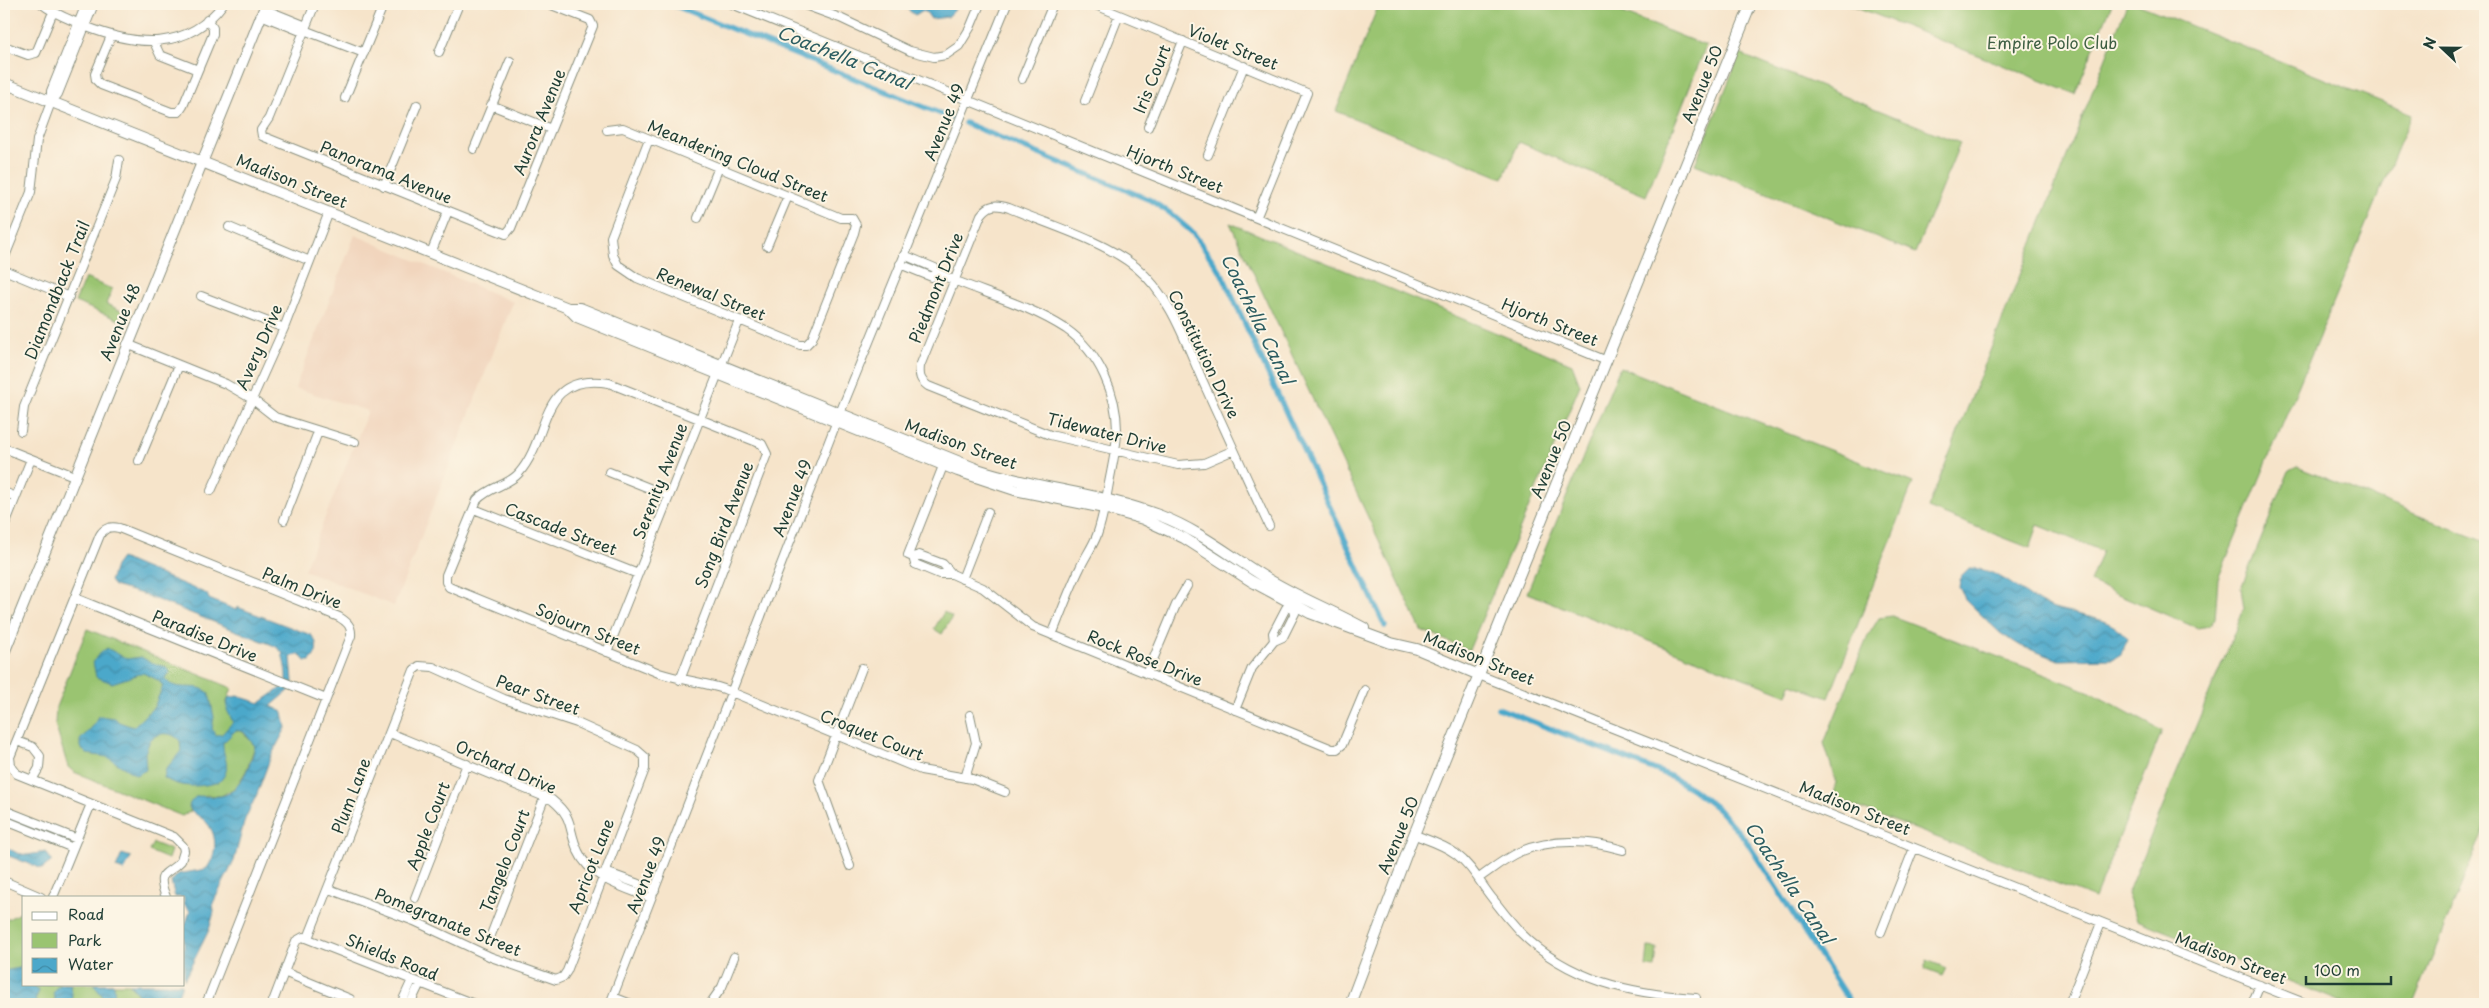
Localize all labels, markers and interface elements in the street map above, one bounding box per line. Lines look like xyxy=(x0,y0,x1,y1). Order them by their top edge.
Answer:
water label: Coachella Canal xyxy=(774,17,918,97)
street label: Violet Street xyxy=(1185,17,1283,75)
north arrow xyxy=(2416,22,2466,72)
park label: Empire Polo Club xyxy=(1987,30,2117,54)
text: N xyxy=(2418,34,2441,52)
street label: Iris Court xyxy=(1126,40,1176,117)
street label: Avenue 50 xyxy=(1675,41,1728,126)
street label: Aurora Avenue xyxy=(506,65,570,178)
street label: Avenue 49 xyxy=(917,79,969,164)
street label: Meandering Cloud Street xyxy=(644,113,833,208)
street label: Panorama Avenue xyxy=(317,134,456,209)
street label: Hjorth Street xyxy=(1123,138,1228,199)
street label: Madison Street xyxy=(233,147,352,213)
street label: Diamondback Trail xyxy=(17,217,95,363)
street label: Piedmont Drive xyxy=(902,229,968,347)
water label: Coachella Canal xyxy=(1215,248,1303,391)
street label: Renewal Street xyxy=(653,260,770,326)
street label: Avenue 48 xyxy=(93,279,145,364)
street label: Constitution Drive xyxy=(1163,285,1247,422)
street label: Hjorth Street xyxy=(1498,291,1603,352)
street label: Avery Drive xyxy=(229,300,288,393)
street label: Tidewater Drive xyxy=(1045,406,1170,459)
street label: Madison Street xyxy=(902,412,1021,475)
street label: Avenue 50 xyxy=(1524,416,1577,501)
street label: Serenity Avenue xyxy=(626,419,692,542)
street label: Avenue 49 xyxy=(765,455,817,540)
street label: Song Bird Avenue xyxy=(688,457,758,592)
street label: Cascade Street xyxy=(502,496,621,561)
street label: Palm Drive xyxy=(259,560,346,614)
street label: Sojourn Street xyxy=(532,596,645,660)
street label: Paradise Drive xyxy=(149,603,262,667)
street label: Rock Rose Drive xyxy=(1084,623,1207,691)
street label: Madison Street xyxy=(1420,624,1539,690)
street label: Pear Street xyxy=(493,668,584,720)
street label: Croquet Court xyxy=(817,702,928,766)
street label: Orchard Drive xyxy=(452,733,561,799)
street label: Plum Lane xyxy=(324,754,376,837)
street label: Madison Street xyxy=(1796,774,1915,840)
street label: Apple Court xyxy=(399,778,455,873)
street label: Avenue 50 xyxy=(1371,792,1424,877)
street label: Tangelo Court xyxy=(473,805,535,916)
street label: Apricot Lane xyxy=(561,815,619,917)
water label: Coachella Canal xyxy=(1739,816,1843,951)
street label: Avenue 49 xyxy=(619,832,671,917)
street label: Pomegranate Street xyxy=(372,881,526,962)
legend xyxy=(22,896,185,986)
text: Road xyxy=(68,902,104,925)
street label: Madison Street xyxy=(2172,925,2291,990)
street label: Shields Road xyxy=(342,927,442,986)
text: Park xyxy=(68,928,102,951)
text: Water xyxy=(68,952,113,975)
scale bar xyxy=(2306,953,2392,985)
text: 100 m xyxy=(2314,958,2360,981)

